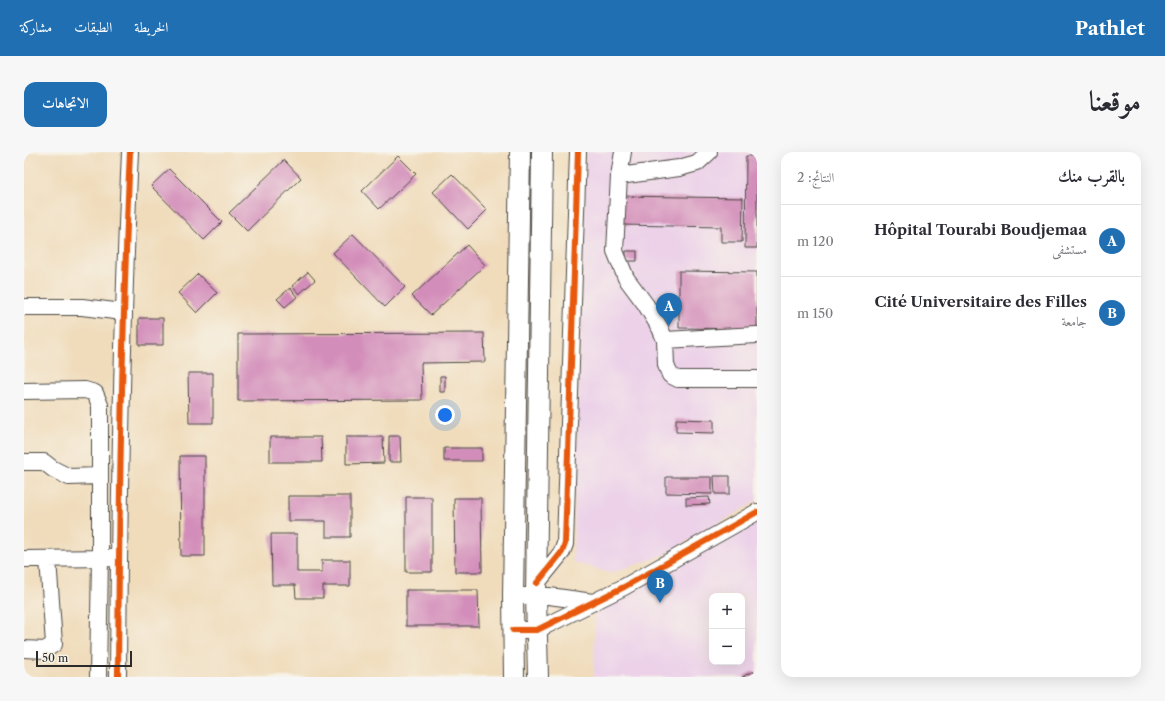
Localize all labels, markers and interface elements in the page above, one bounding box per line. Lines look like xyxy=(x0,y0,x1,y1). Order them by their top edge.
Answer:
text: Pathlet xyxy=(1075,17,1145,40)
text: مشاركة xyxy=(20,18,52,36)
text: الطبقات xyxy=(74,18,112,36)
text: الخريطة xyxy=(134,18,168,36)
button: الاتجاهات xyxy=(24,82,107,127)
text: موقعنا xyxy=(1089,84,1141,118)
text: بالقرب منك xyxy=(1058,166,1125,186)
text: النتائج: 2 xyxy=(797,169,834,185)
text: Hôpital Tourabi Boudjemaa xyxy=(874,220,1087,239)
text: 120 m xyxy=(797,233,834,249)
text: A xyxy=(1107,233,1117,249)
text: مستشفى xyxy=(1052,241,1087,257)
text: Cité Universitaire des Filles xyxy=(874,292,1087,311)
pin: A xyxy=(656,293,682,326)
text: 150 m xyxy=(797,305,833,321)
text: B xyxy=(1107,305,1117,321)
text: جامعة xyxy=(1061,313,1087,329)
your location xyxy=(435,405,455,425)
pin: B xyxy=(647,570,673,603)
map controls xyxy=(709,593,745,665)
button: + xyxy=(709,593,745,629)
button: − xyxy=(709,629,745,665)
scale bar xyxy=(36,649,132,668)
text: 50 m xyxy=(42,651,68,665)

